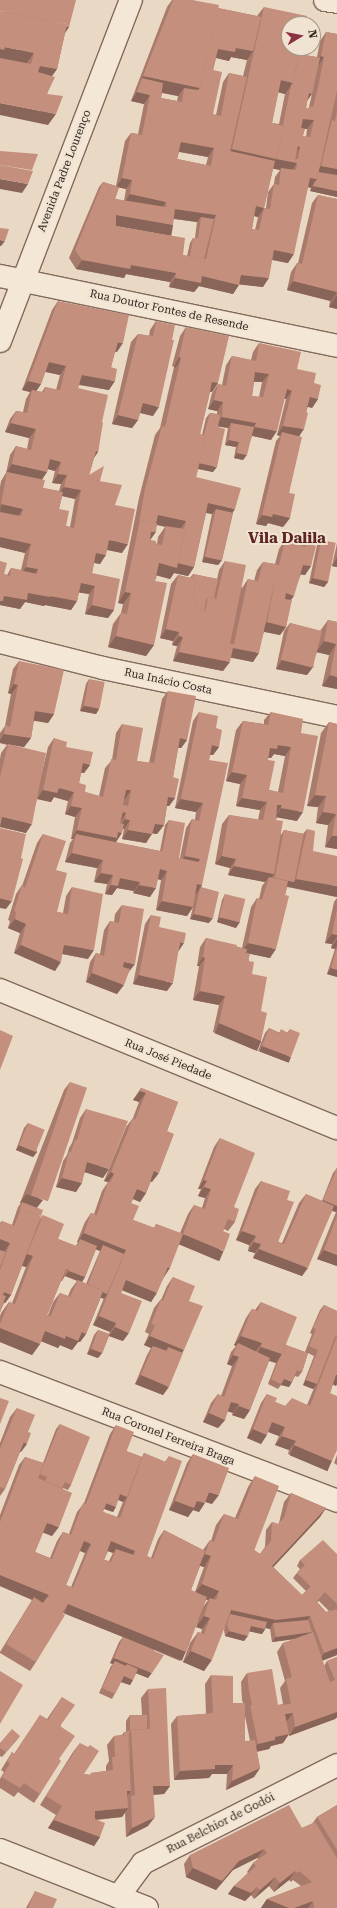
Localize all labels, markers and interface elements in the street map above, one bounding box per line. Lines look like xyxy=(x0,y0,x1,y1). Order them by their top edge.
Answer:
north arrow xyxy=(281,16,321,56)
text: N xyxy=(305,29,319,39)
street label: Avenida Padre Lourenço xyxy=(36,108,94,234)
street label: Rua Doutor Fontes de Resende xyxy=(88,288,250,334)
district label: Vila Dalila xyxy=(248,530,326,548)
street label: Rua Inácio Costa xyxy=(123,666,213,698)
street label: Rua José Piedade xyxy=(123,1037,213,1083)
street label: Rua Coronel Ferreira Braga xyxy=(100,1405,236,1469)
street label: Rua Belchior de Godói xyxy=(165,1791,277,1857)

